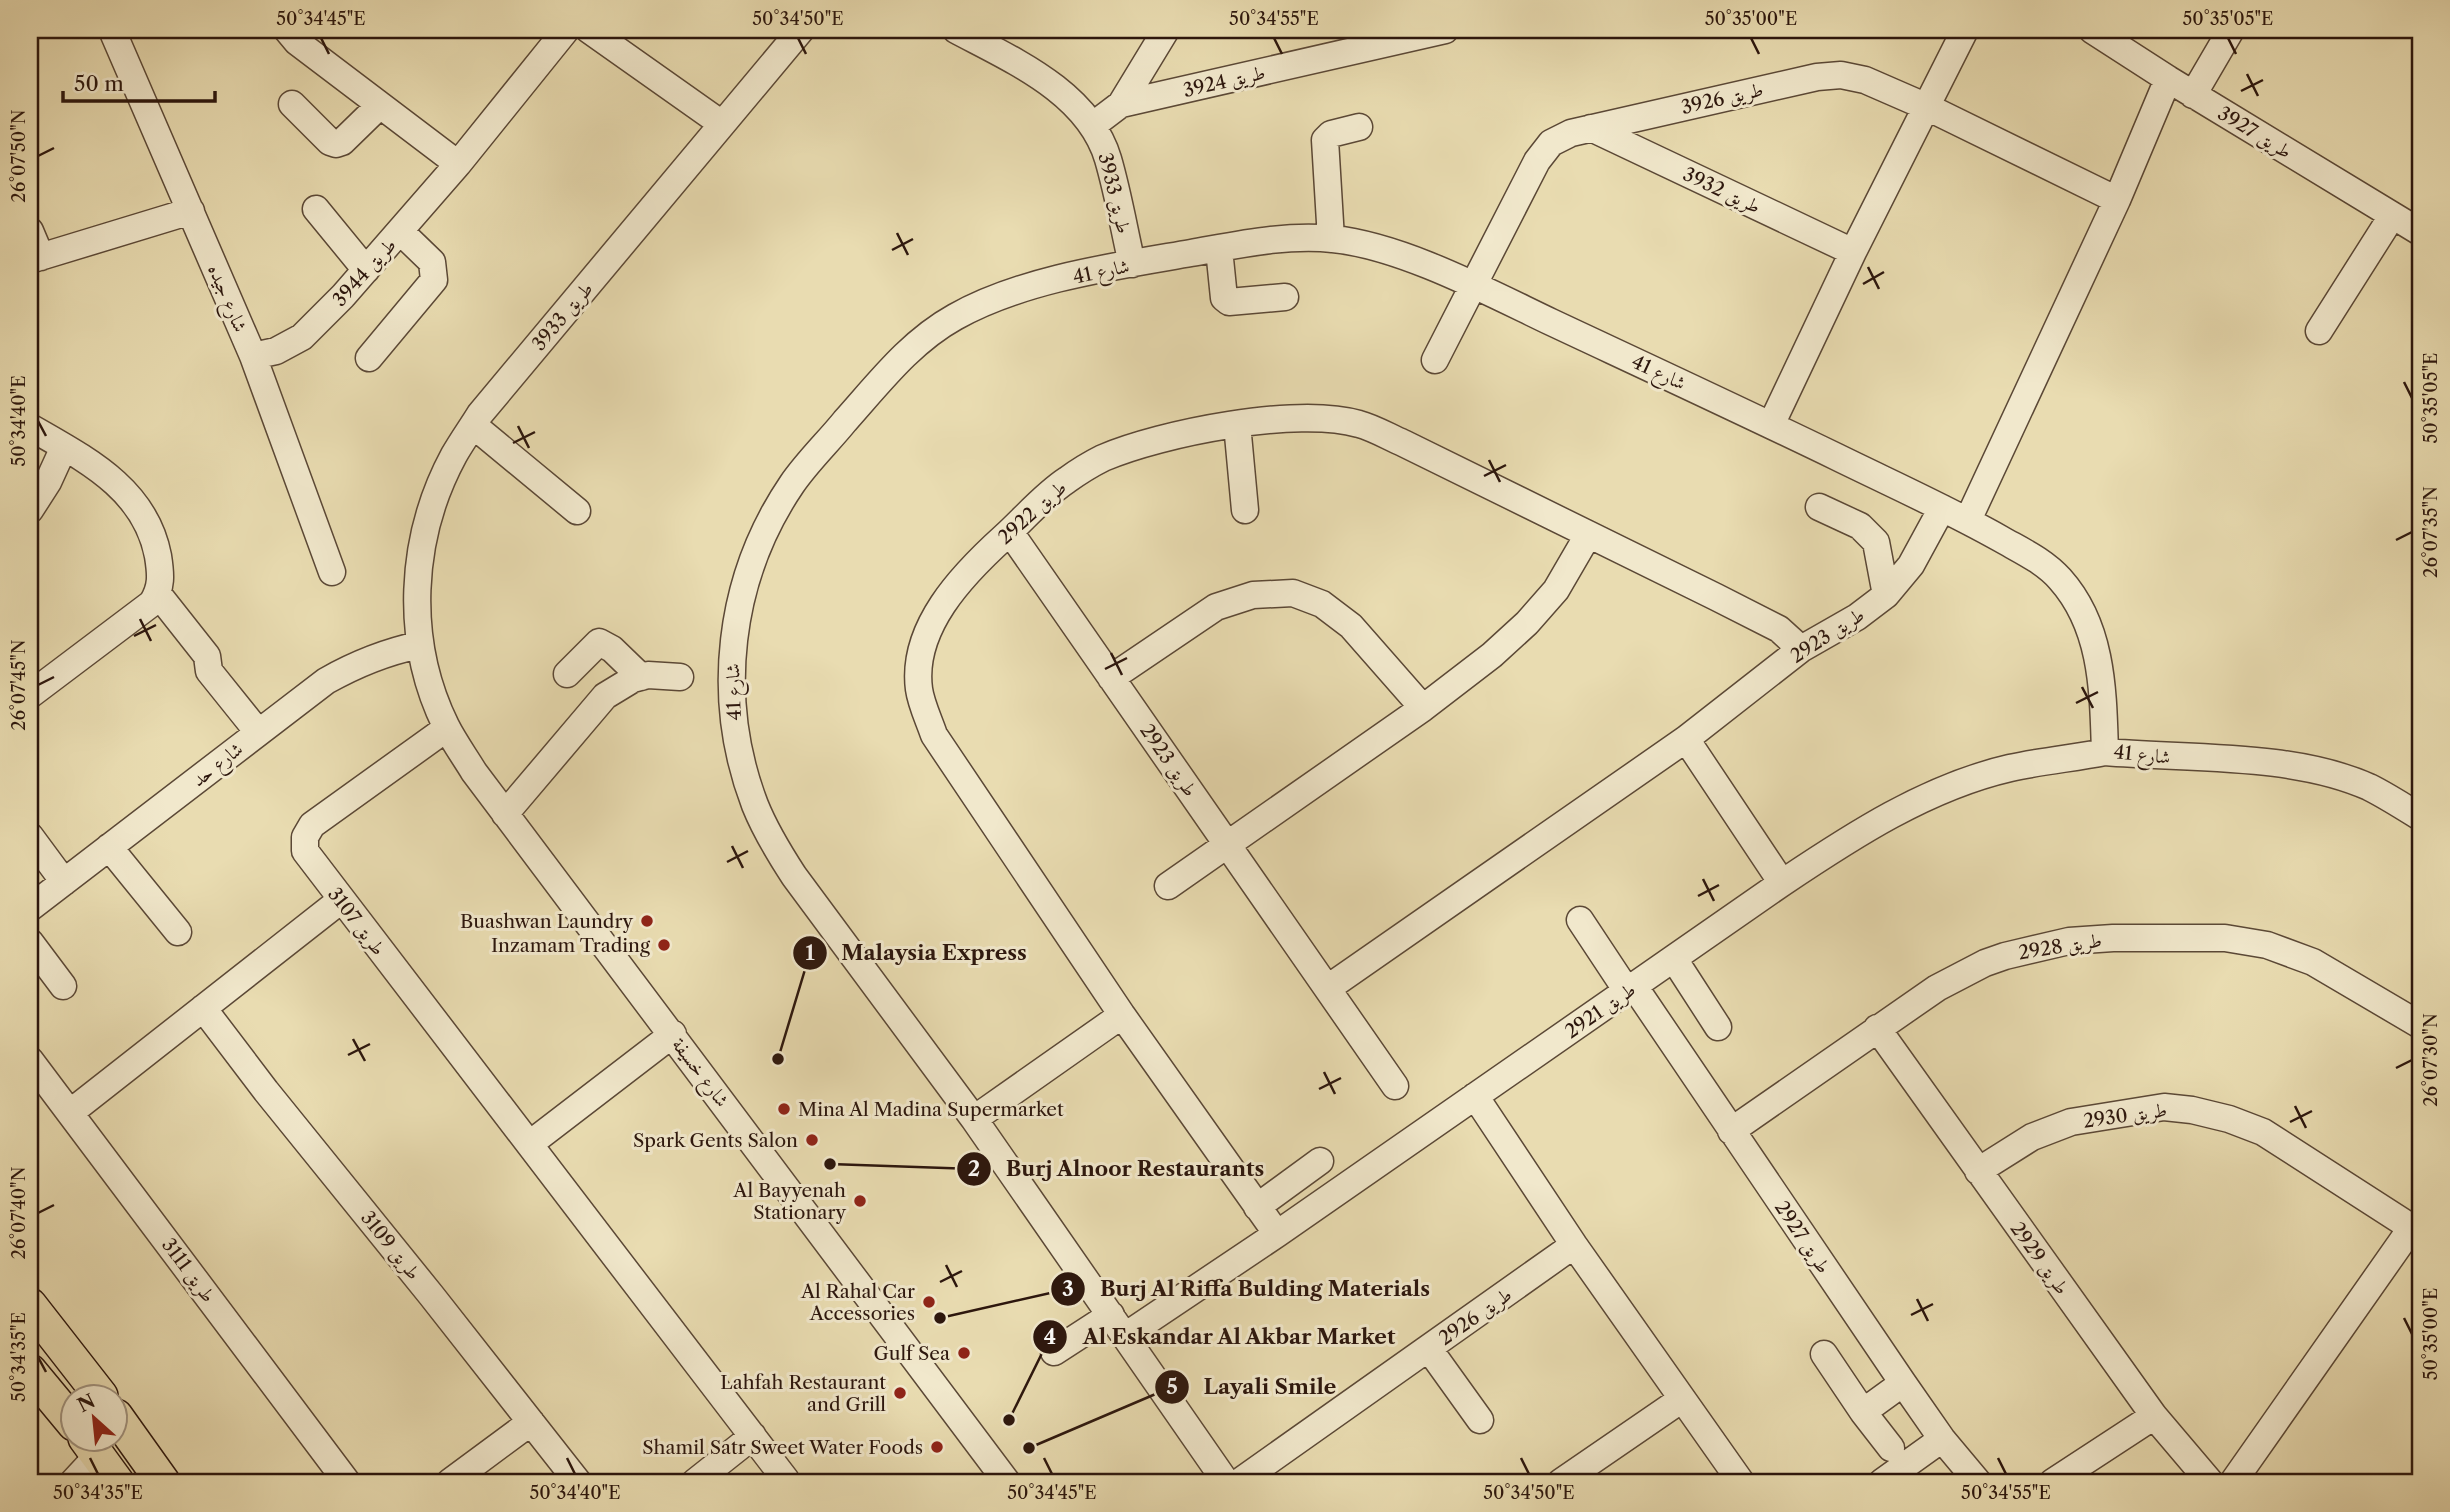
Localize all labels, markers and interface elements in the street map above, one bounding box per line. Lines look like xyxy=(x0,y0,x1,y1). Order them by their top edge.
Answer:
text: 50°34'45"E xyxy=(276,8,366,30)
text: 50°34'50"E xyxy=(752,8,844,30)
text: 50°34'55"E xyxy=(1229,8,1319,30)
text: 50°35'00"E xyxy=(1705,8,1797,30)
text: 50°35'05"E xyxy=(2183,8,2273,30)
scale bar xyxy=(63,60,215,104)
street label: طريق 3924 xyxy=(1181,61,1268,103)
text: 50 m xyxy=(74,71,124,96)
street label: طريق 3926 xyxy=(1679,78,1766,120)
street label: طريق 3927 xyxy=(2213,102,2296,164)
text: 26°07'50"N xyxy=(8,109,30,203)
street label: طريق 3933 xyxy=(1092,150,1136,236)
street label: طريق 3932 xyxy=(1679,163,1764,219)
street label: طريق 3944 xyxy=(328,234,402,312)
street label: شارع 41 xyxy=(1071,254,1132,293)
street label: شارع جيده xyxy=(199,261,252,337)
street label: طريق 3933 xyxy=(527,277,598,356)
street label: شارع 41 xyxy=(1626,350,1689,399)
text: 50°35'05"E xyxy=(2420,353,2442,443)
text: 50°34'40"E xyxy=(8,375,30,467)
street label: طريق 2922 xyxy=(994,476,1072,550)
text: 26°07'35"N xyxy=(2420,486,2442,578)
street label: طريق 2923 xyxy=(1786,603,1869,669)
text: 26°07'45"N xyxy=(8,639,30,731)
street label: شارع 41 xyxy=(721,663,750,721)
street label: طريق 2923 xyxy=(1134,720,1202,802)
street label: شارع حد xyxy=(187,737,250,795)
street label: شارع 41 xyxy=(2112,740,2172,773)
street label: طريق 3107 xyxy=(322,883,390,960)
place label: Buashwan Laundry xyxy=(460,910,633,933)
marker: Buashwan Laundry xyxy=(639,913,655,929)
street label: طريق 2928 xyxy=(2017,929,2104,965)
callout: Malaysia Express xyxy=(792,932,1041,974)
place label: Inzamam Trading xyxy=(491,934,651,957)
marker: Inzamam Trading xyxy=(656,937,672,953)
text: 1 xyxy=(805,940,815,965)
text: Malaysia Express xyxy=(841,940,1027,965)
street label: طريق 2921 xyxy=(1561,978,1641,1044)
text: 26°07'30"N xyxy=(2420,1013,2442,1107)
street label: شارع خسيفة xyxy=(664,1033,734,1114)
place label: Mina Al Madina Supermarket xyxy=(798,1098,1064,1121)
street label: طريق 2930 xyxy=(2082,1098,2169,1134)
marker: Mina Al Madina Supermarket xyxy=(776,1101,792,1117)
place label: Spark Gents Salon xyxy=(633,1129,798,1152)
marker: Spark Gents Salon xyxy=(804,1132,820,1148)
callout: Burj Alnoor Restaurants xyxy=(957,1148,1279,1190)
text: 2 xyxy=(968,1156,980,1181)
text: Burj Alnoor Restaurants xyxy=(1006,1156,1264,1181)
text: 26°07'40"N xyxy=(8,1166,30,1260)
place label: Al Bayyenah Stationary xyxy=(732,1179,846,1224)
marker: Al Bayyenah Stationary xyxy=(852,1193,868,1209)
street label: طريق 2927 xyxy=(1769,1197,1835,1278)
street label: طريق 3109 xyxy=(355,1206,425,1285)
street label: طريق 2929 xyxy=(2005,1218,2074,1300)
street label: طريق 3111 xyxy=(156,1234,220,1307)
callout: Burj Al Riffa Bulding Materials xyxy=(1050,1268,1444,1310)
text: 3 xyxy=(1062,1276,1074,1301)
text: Burj Al Riffa Bulding Materials xyxy=(1100,1276,1430,1301)
place label: Al Rahal Car Accessories xyxy=(800,1280,915,1325)
street label: طريق 2926 xyxy=(1434,1283,1517,1351)
text: 50°35'00"E xyxy=(2420,1288,2442,1380)
marker: Al Rahal Car Accessories xyxy=(921,1294,937,1310)
text: 50°34'35"E xyxy=(8,1312,30,1402)
callout: Al Eskandar Al Akbar Market xyxy=(1032,1316,1410,1358)
text: 4 xyxy=(1044,1324,1056,1349)
text: Al Eskandar Al Akbar Market xyxy=(1082,1324,1396,1349)
place label: Gulf Sea xyxy=(873,1342,950,1365)
marker: Gulf Sea xyxy=(956,1345,972,1361)
callout: Layali Smile xyxy=(1155,1366,1351,1408)
place label: Lahfah Restaurant and Grill xyxy=(720,1371,886,1416)
text: 5 xyxy=(1166,1374,1178,1399)
text: Layali Smile xyxy=(1204,1374,1336,1399)
north arrow xyxy=(60,1382,130,1452)
marker: Lahfah Restaurant and Grill xyxy=(892,1385,908,1401)
text: N xyxy=(74,1389,99,1417)
place label: Shamil Satr Sweet Water Foods xyxy=(642,1436,923,1459)
marker: Shamil Satr Sweet Water Foods xyxy=(929,1439,945,1455)
text: 50°34'35"E xyxy=(53,1482,143,1504)
text: 50°34'40"E xyxy=(529,1482,621,1504)
text: 50°34'45"E xyxy=(1007,1482,1097,1504)
text: 50°34'50"E xyxy=(1483,1482,1575,1504)
text: 50°34'55"E xyxy=(1961,1482,2051,1504)

